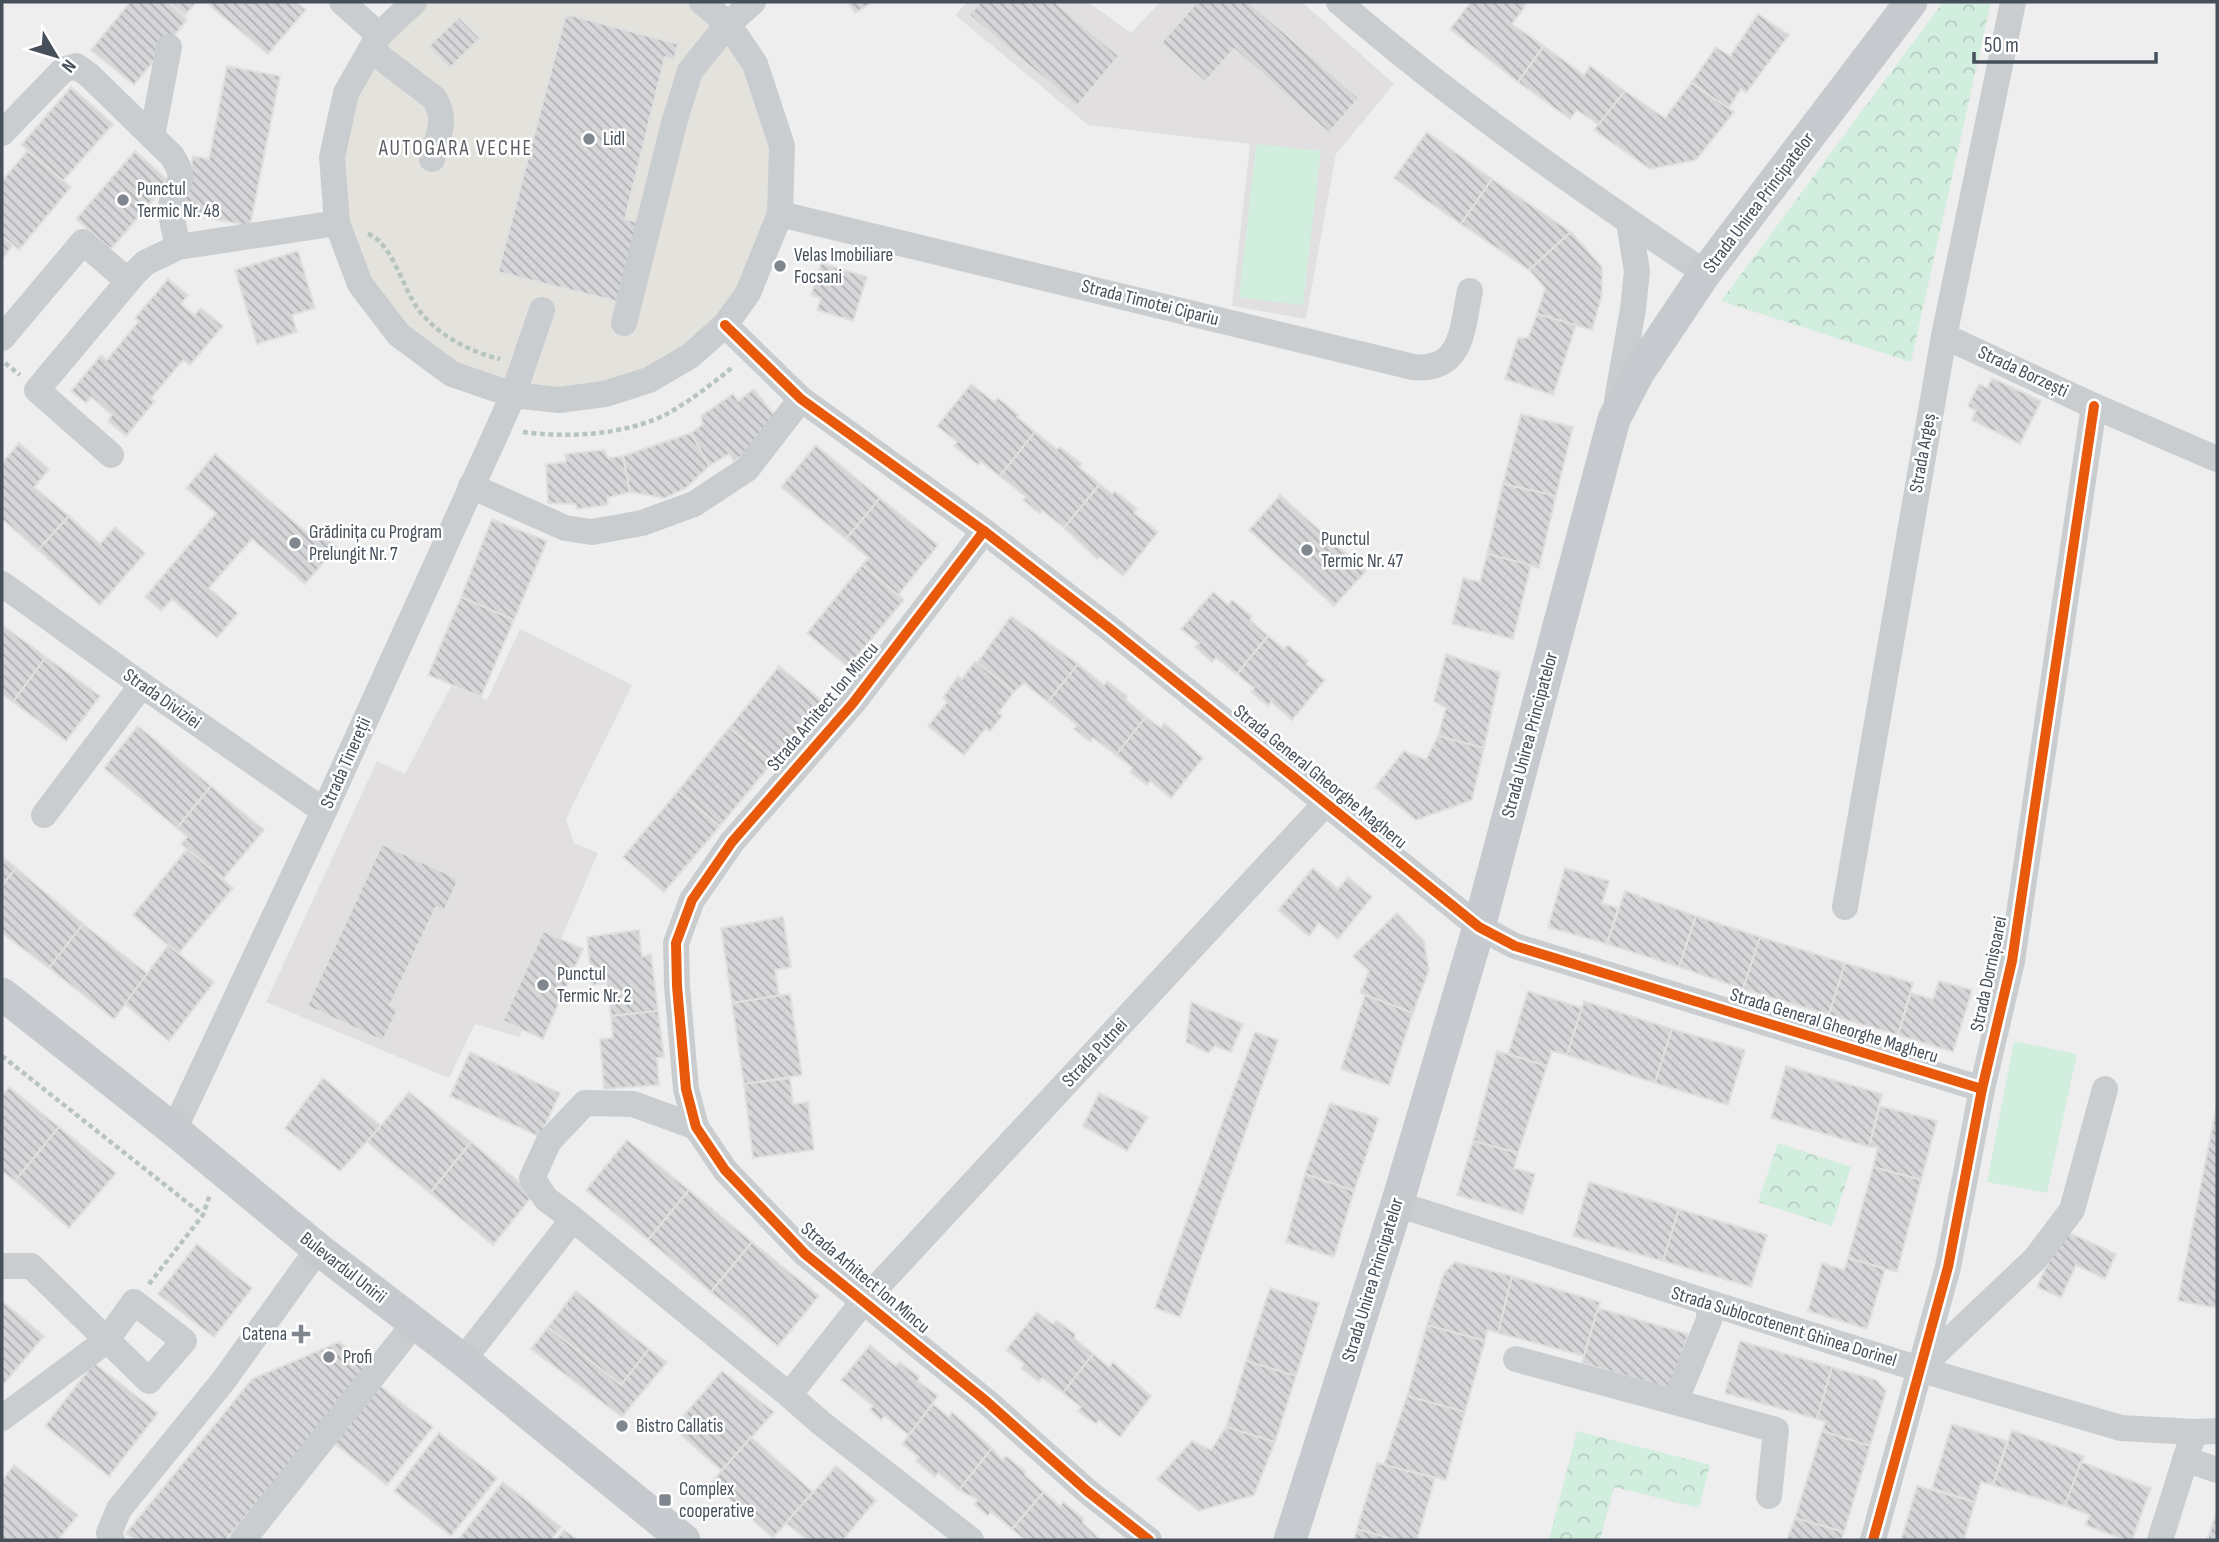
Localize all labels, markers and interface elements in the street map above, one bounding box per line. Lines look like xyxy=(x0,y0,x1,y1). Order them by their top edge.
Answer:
north arrow xyxy=(21,21,91,91)
scale bar xyxy=(1974,21,2156,65)
text: 50 m xyxy=(1984,33,2019,58)
text: N xyxy=(56,54,80,77)
place label: Lidl xyxy=(603,128,625,151)
street label: Strada Unirea Principatelor xyxy=(1699,128,1820,278)
marker: Lidl xyxy=(581,131,597,147)
district label: AUTOGARA VECHE xyxy=(378,136,533,161)
place label: Punctul Termic Nr. 48 xyxy=(137,178,220,223)
marker: Punctul Termic Nr. 48 xyxy=(115,192,131,208)
place label: Velas Imobiliare Focsani xyxy=(794,244,893,289)
marker: Velas Imobiliare Focsani xyxy=(772,258,788,274)
street label: Strada Timotei Cipariu xyxy=(1079,275,1221,331)
street label: Strada Borzești xyxy=(1974,341,2072,403)
street label: Strada Argeș xyxy=(1905,411,1941,494)
place label: Grădinița cu Program Prelungit Nr. 7 xyxy=(309,521,442,566)
place label: Punctul Termic Nr. 47 xyxy=(1321,528,1403,573)
marker: Grădinița cu Program Prelungit Nr. 7 xyxy=(287,535,303,551)
marker: Punctul Termic Nr. 47 xyxy=(1299,542,1315,558)
street label: Strada Arhitect Ion Mincu xyxy=(762,638,884,776)
street label: Strada Unirea Principatelor xyxy=(1497,649,1563,820)
street label: Strada Diviziei xyxy=(119,664,205,734)
street label: Strada General Gheorghe Magheru xyxy=(1229,700,1411,854)
street label: Strada Tinereții xyxy=(316,714,376,812)
street label: Strada Dornișoarei xyxy=(1966,914,2012,1034)
place label: Punctul Termic Nr. 2 xyxy=(557,963,631,1008)
marker: Punctul Termic Nr. 2 xyxy=(535,977,551,993)
street label: Strada General Gheorghe Magheru xyxy=(1727,983,1941,1069)
street label: Strada Putnei xyxy=(1057,1014,1133,1092)
street label: Strada Unirea Principatelor xyxy=(1337,1195,1409,1365)
street label: Strada Arhitect Ion Mincu xyxy=(796,1217,934,1339)
street label: Bulevardul Unirii xyxy=(295,1227,391,1309)
street label: Strada Sublocotenent Ghinea Dorinel xyxy=(1669,1282,1899,1372)
place label: Catena xyxy=(242,1323,287,1346)
marker: Catena xyxy=(293,1326,309,1342)
place label: Profi xyxy=(343,1346,372,1369)
marker: Profi xyxy=(321,1349,337,1365)
place label: Bistro Callatis xyxy=(636,1415,724,1438)
marker: Bistro Callatis xyxy=(614,1418,630,1434)
place label: Complex cooperative xyxy=(679,1478,754,1523)
marker: Complex cooperative xyxy=(657,1492,673,1508)

